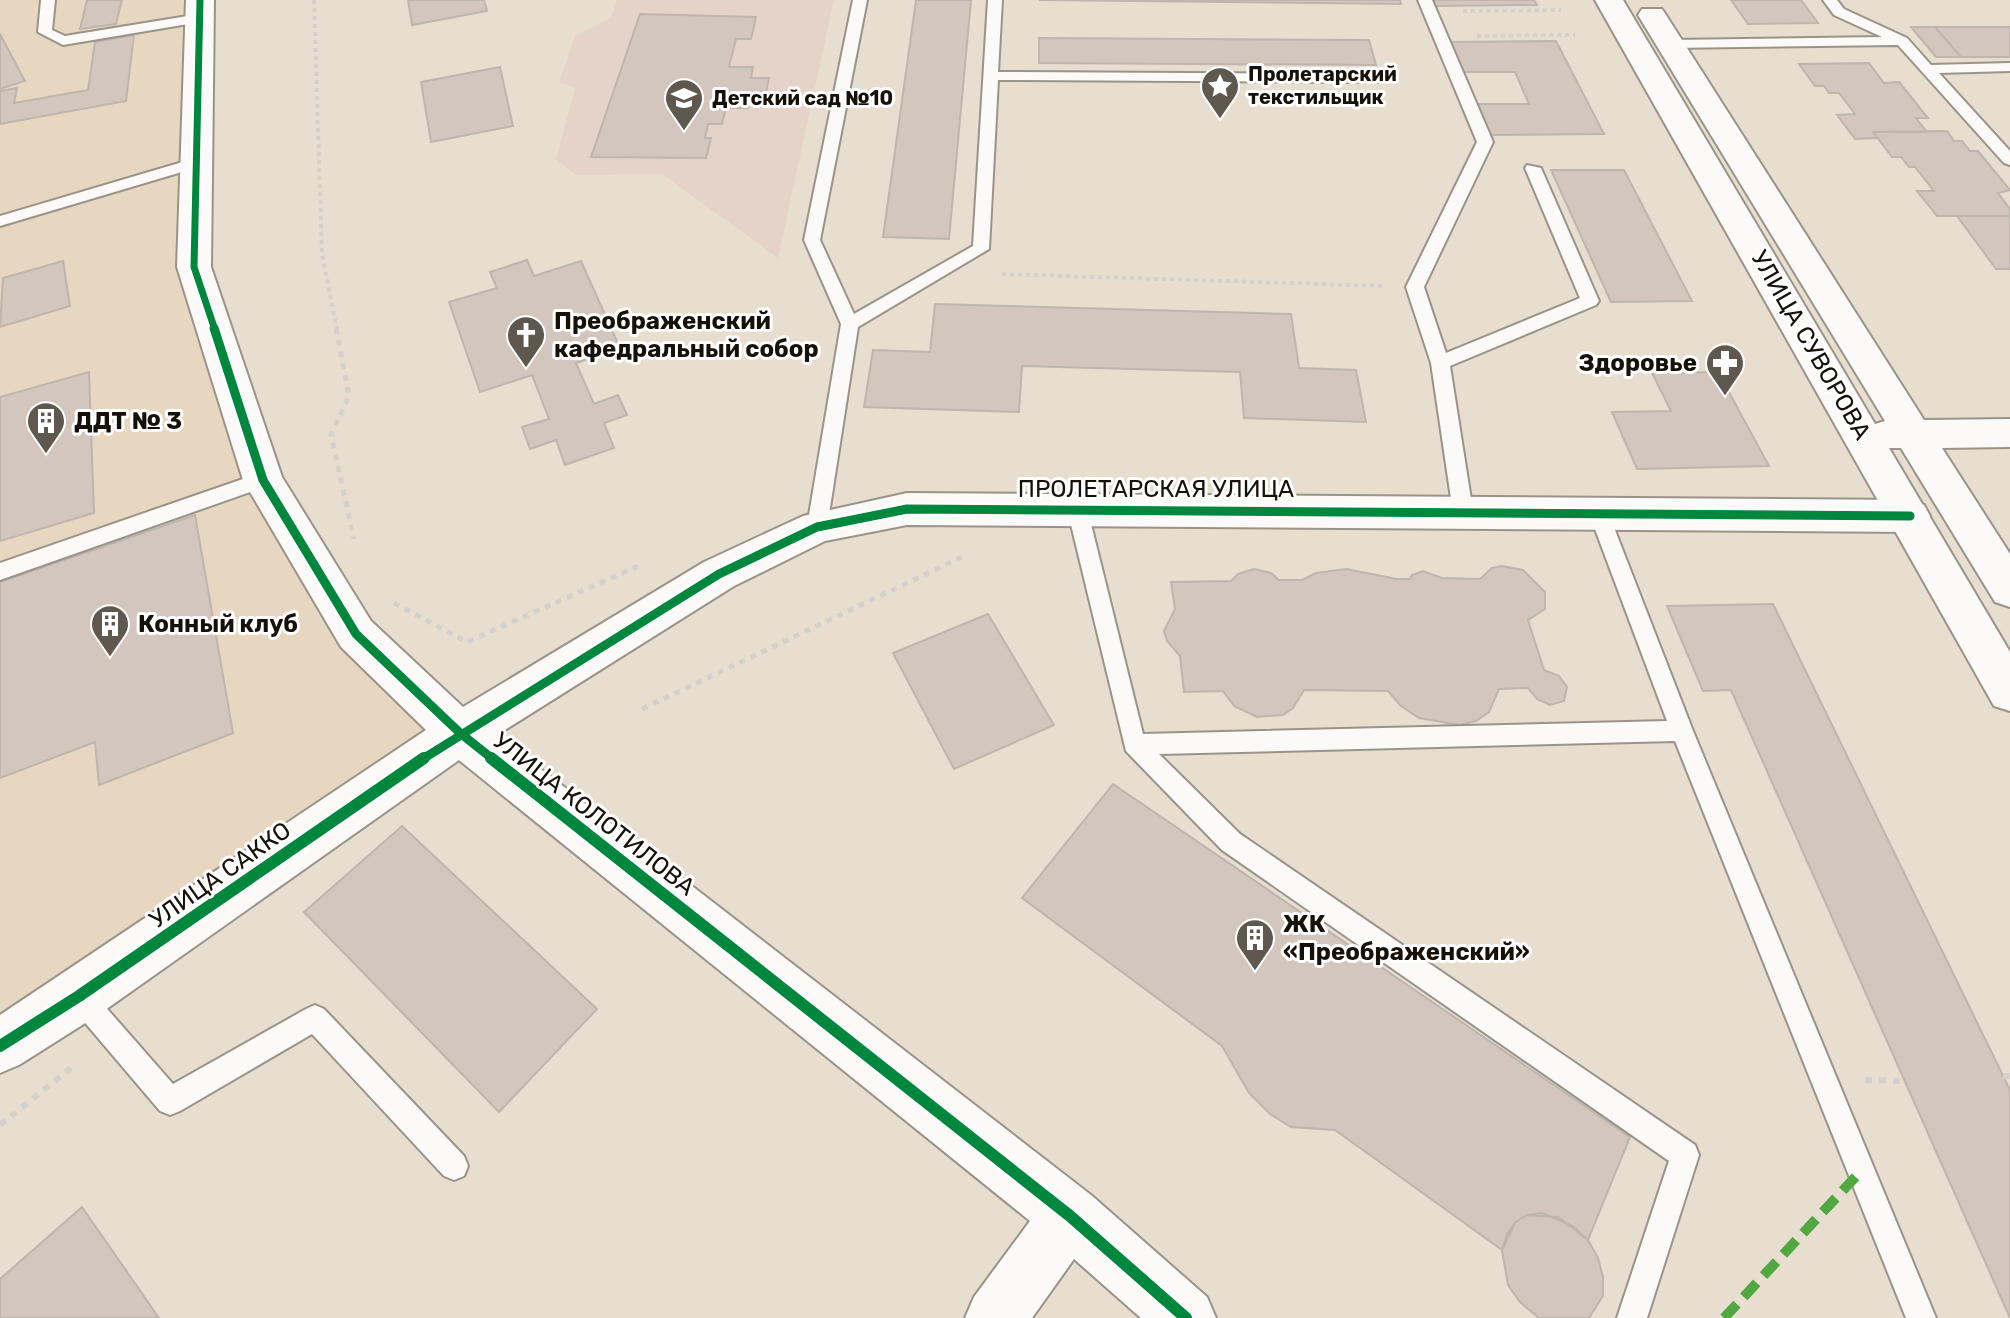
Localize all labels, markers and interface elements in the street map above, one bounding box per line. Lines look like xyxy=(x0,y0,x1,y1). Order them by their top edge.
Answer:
place label: Пролетарский текстильщик xyxy=(1248,62,1397,109)
place icon: Пролетарский текстильщик xyxy=(1199,65,1241,120)
school or university icon: Детский сад №10 xyxy=(663,77,705,132)
place label: Детский сад №10 xyxy=(712,86,893,110)
street label: УЛИЦА СУВОРОВА xyxy=(1745,245,1877,445)
place label: Преображенский кафедральный собор xyxy=(554,307,819,363)
church icon: Преображенский кафедральный собор xyxy=(505,314,547,369)
pharmacy icon: Здоровье xyxy=(1704,342,1746,397)
place label: Здоровье xyxy=(1578,349,1697,377)
building icon: ДДТ № 3 xyxy=(25,400,67,455)
place label: ДДТ № 3 xyxy=(74,407,182,435)
street label: ПРОЛЕТАРСКАЯ УЛИЦА xyxy=(1018,475,1294,503)
building icon: Конный клуб xyxy=(89,603,131,658)
place label: Конный клуб xyxy=(138,610,298,638)
street label: УЛИЦА КОЛОТИЛОВА xyxy=(488,727,700,901)
street label: УЛИЦА САККО xyxy=(144,816,296,934)
place label: ЖК «Преображенский» xyxy=(1283,910,1530,966)
building icon: ЖК «Преображенский» xyxy=(1234,917,1276,972)

